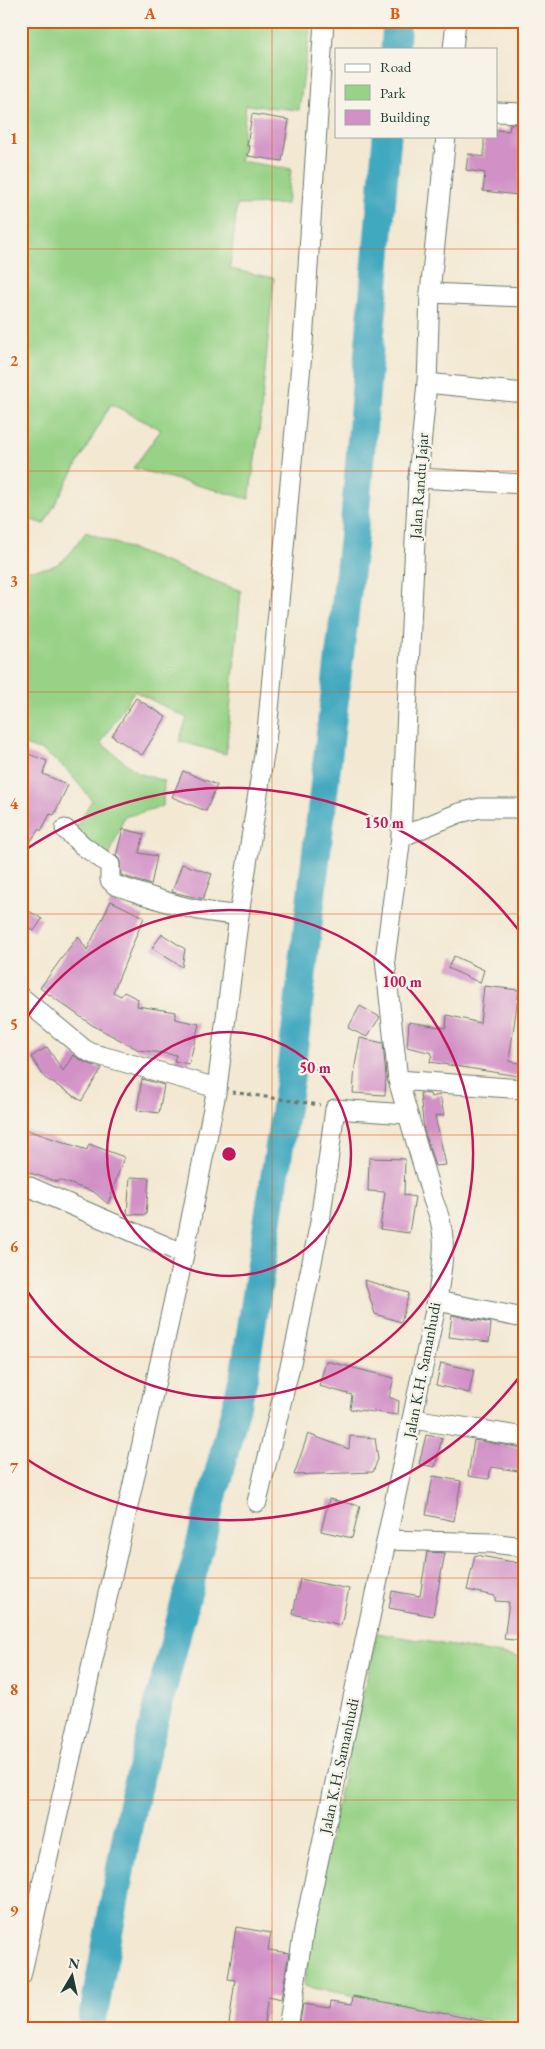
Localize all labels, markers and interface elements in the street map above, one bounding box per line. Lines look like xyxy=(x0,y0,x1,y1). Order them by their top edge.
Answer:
text: A xyxy=(143,3,156,24)
text: B xyxy=(390,3,400,24)
legend xyxy=(335,48,498,138)
text: Road xyxy=(380,57,412,76)
text: Park xyxy=(380,83,407,102)
text: Building xyxy=(380,107,430,126)
text: 1 xyxy=(10,128,18,149)
text: 2 xyxy=(10,350,19,371)
street label: Jalan Randu Jajar xyxy=(405,431,433,542)
text: 3 xyxy=(10,571,18,592)
text: 4 xyxy=(10,793,19,814)
text: 150 m xyxy=(364,813,404,832)
text: 100 m xyxy=(382,972,422,991)
text: 5 xyxy=(10,1014,18,1035)
text: 50 m xyxy=(299,1058,331,1077)
centre of rings xyxy=(220,1145,238,1163)
text: 6 xyxy=(10,1236,19,1257)
street label: Jalan K.H. Samanhudi xyxy=(398,1300,445,1442)
text: 7 xyxy=(10,1457,19,1478)
text: 8 xyxy=(10,1679,18,1700)
street label: Jalan K.H. Samanhudi xyxy=(314,1696,364,1838)
text: 9 xyxy=(10,1900,19,1921)
north arrow xyxy=(48,1952,98,2002)
text: N xyxy=(67,1953,82,1973)

